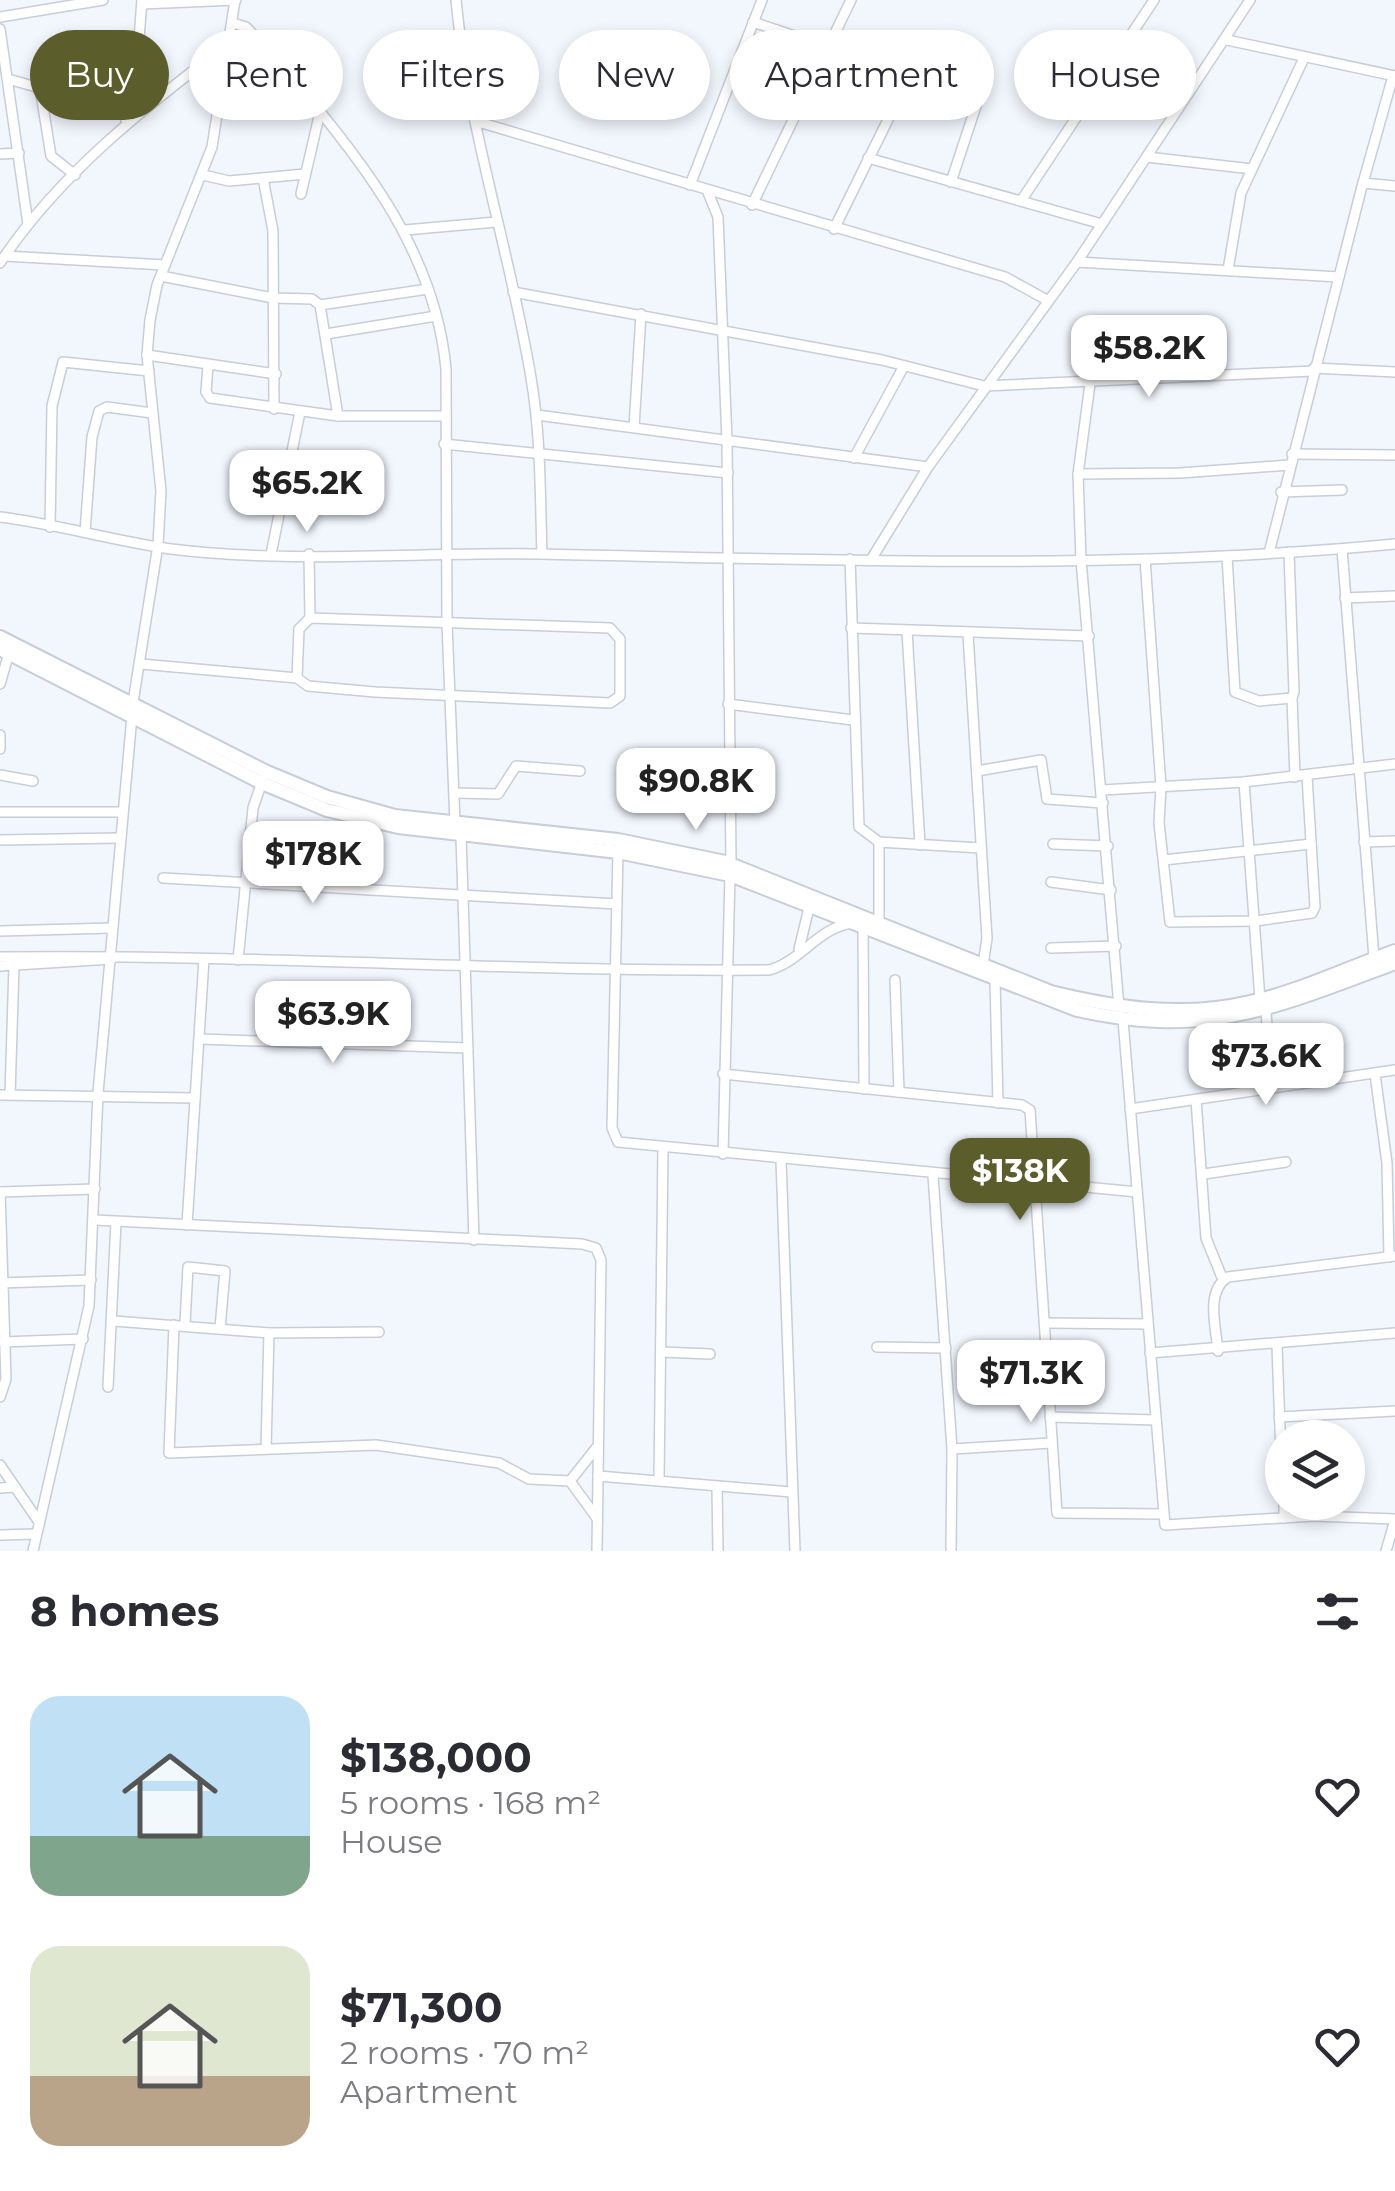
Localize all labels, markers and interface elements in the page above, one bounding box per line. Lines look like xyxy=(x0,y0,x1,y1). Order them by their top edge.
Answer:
chip: Buy xyxy=(30,30,169,120)
chip: Rent xyxy=(189,30,343,120)
chip: Filters xyxy=(363,30,539,120)
chip: New xyxy=(559,30,710,120)
chip: Apartment xyxy=(730,30,994,120)
chip: House xyxy=(1014,30,1196,120)
pin: $58.2K xyxy=(1068,315,1230,400)
text: $58.2K xyxy=(1093,328,1205,367)
pin: $65.2K xyxy=(226,450,388,535)
text: $65.2K xyxy=(251,463,363,502)
pin: $90.8K xyxy=(615,748,777,833)
text: $90.8K xyxy=(638,761,754,800)
pin: $178K xyxy=(243,821,383,906)
text: $178K xyxy=(265,834,361,873)
pin: $63.9K xyxy=(252,981,414,1066)
text: $63.9K xyxy=(277,994,389,1033)
pin: $73.6K xyxy=(1185,1023,1347,1108)
text: $73.6K xyxy=(1211,1036,1321,1075)
pin: $138K xyxy=(950,1138,1090,1223)
text: $138K xyxy=(972,1151,1068,1190)
pin: $71.3K xyxy=(950,1340,1112,1425)
text: $71.3K xyxy=(979,1353,1083,1392)
map controls xyxy=(1265,1420,1365,1520)
button: layers xyxy=(1265,1420,1365,1520)
icon: filters xyxy=(1310,1584,1365,1639)
text: 8 homes xyxy=(30,1585,219,1637)
text: $138,000 xyxy=(340,1731,532,1783)
icon: home xyxy=(110,1736,230,1856)
icon: heart xyxy=(1310,1769,1365,1824)
text: 5 rooms · 168 m² xyxy=(340,1783,601,1822)
text: House xyxy=(340,1822,443,1861)
text: $71,300 xyxy=(340,1981,503,2033)
icon: home xyxy=(110,1986,230,2106)
icon: heart xyxy=(1310,2019,1365,2074)
text: 2 rooms · 70 m² xyxy=(340,2033,589,2072)
text: Apartment xyxy=(340,2072,518,2111)

